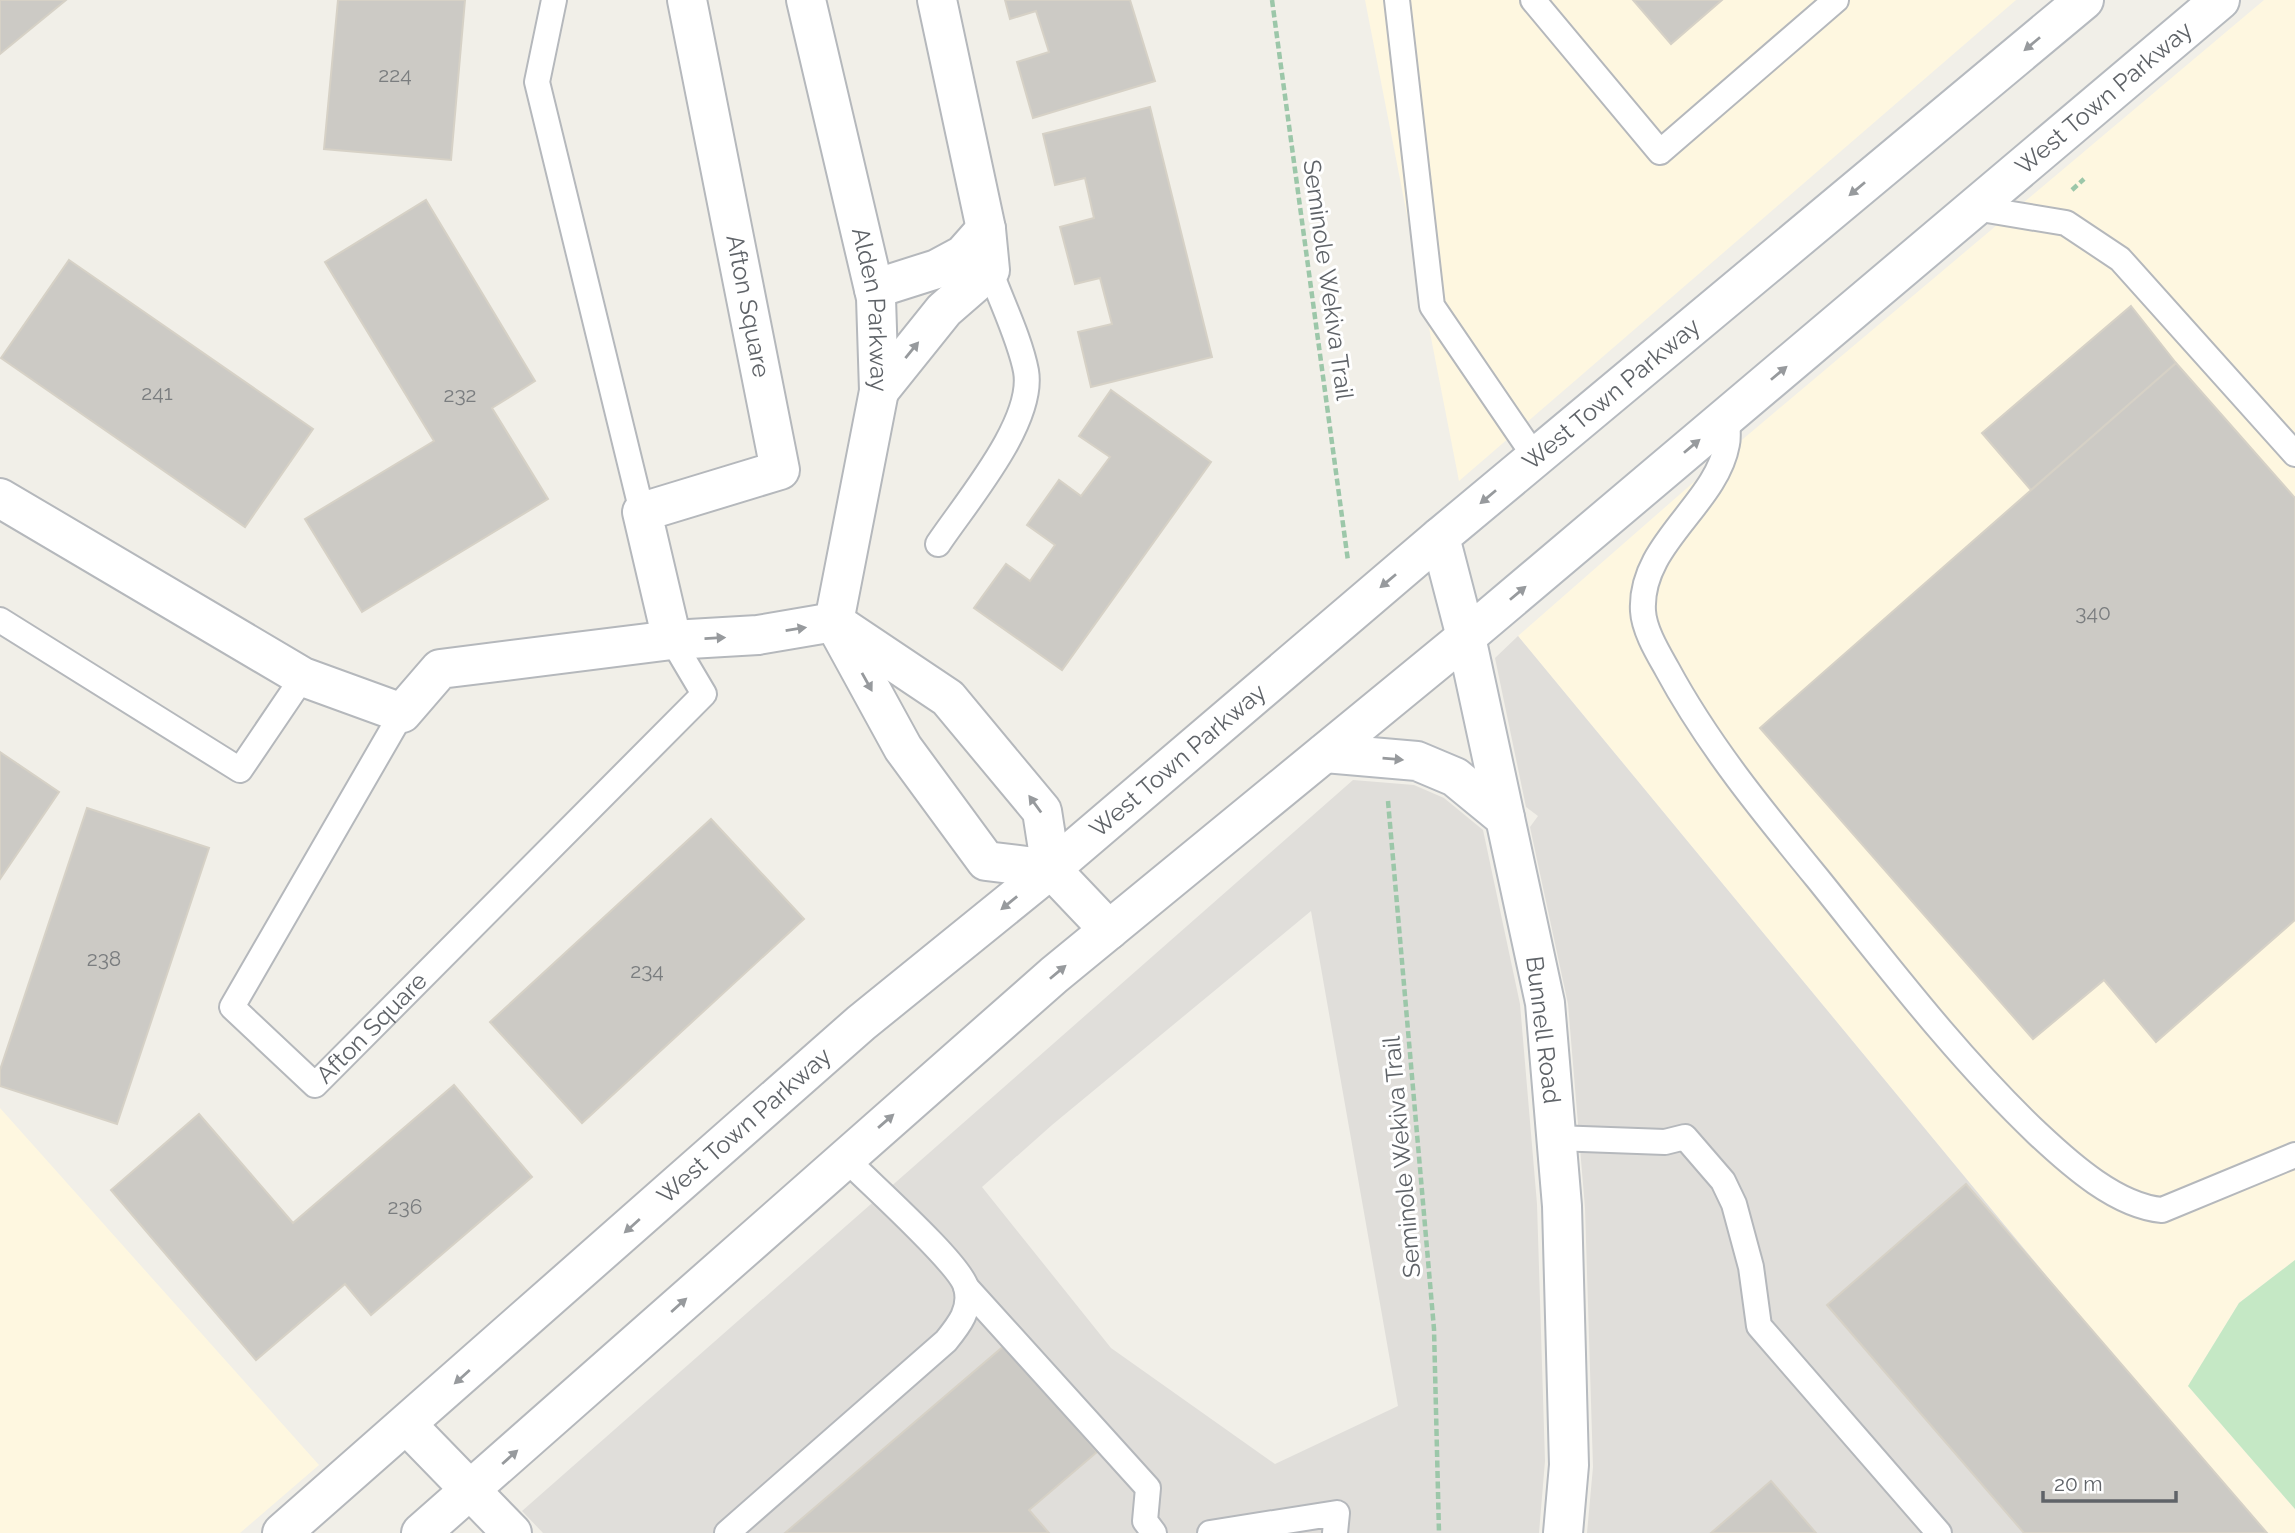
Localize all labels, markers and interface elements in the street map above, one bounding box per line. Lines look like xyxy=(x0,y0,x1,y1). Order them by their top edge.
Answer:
street label: West Town Parkway xyxy=(2009,15,2198,180)
one-way arrow xyxy=(2023,36,2040,51)
house number: 224 xyxy=(378,62,412,87)
street label: Seminole Wekiva Trail xyxy=(1297,158,1360,402)
one-way arrow xyxy=(1848,181,1866,197)
street label: Alden Parkway xyxy=(846,224,894,392)
street label: Afton Square xyxy=(720,232,777,380)
street label: West Town Parkway xyxy=(1517,311,1706,476)
one-way arrow xyxy=(904,342,919,360)
one-way arrow xyxy=(1769,366,1787,381)
house number: 241 xyxy=(141,380,173,405)
house number: 232 xyxy=(443,382,477,407)
one-way arrow xyxy=(1684,439,1701,454)
one-way arrow xyxy=(1479,489,1497,505)
one-way arrow xyxy=(1379,573,1397,589)
one-way arrow xyxy=(1510,586,1527,601)
house number: 340 xyxy=(2075,600,2111,625)
one-way arrow xyxy=(785,623,807,634)
one-way arrow xyxy=(705,633,727,644)
one-way arrow xyxy=(861,673,873,692)
street label: West Town Parkway xyxy=(1084,677,1271,843)
one-way arrow xyxy=(1382,754,1404,765)
one-way arrow xyxy=(1028,794,1042,813)
one-way arrow xyxy=(1001,895,1019,910)
house number: 238 xyxy=(87,946,121,971)
street label: Bunnell Road xyxy=(1520,955,1567,1105)
house number: 234 xyxy=(630,958,664,983)
one-way arrow xyxy=(1049,965,1066,980)
street label: Afton Square xyxy=(310,966,433,1089)
street label: Seminole Wekiva Trail xyxy=(1376,1035,1427,1279)
street label: West Town Parkway xyxy=(651,1041,837,1210)
one-way arrow xyxy=(877,1114,894,1129)
house number: 236 xyxy=(388,1194,422,1219)
one-way arrow xyxy=(623,1218,641,1234)
one-way arrow xyxy=(670,1297,688,1313)
one-way arrow xyxy=(453,1369,471,1385)
one-way arrow xyxy=(501,1449,519,1465)
scale bar xyxy=(2043,1460,2176,1504)
text: 20 m xyxy=(2054,1471,2102,1496)

